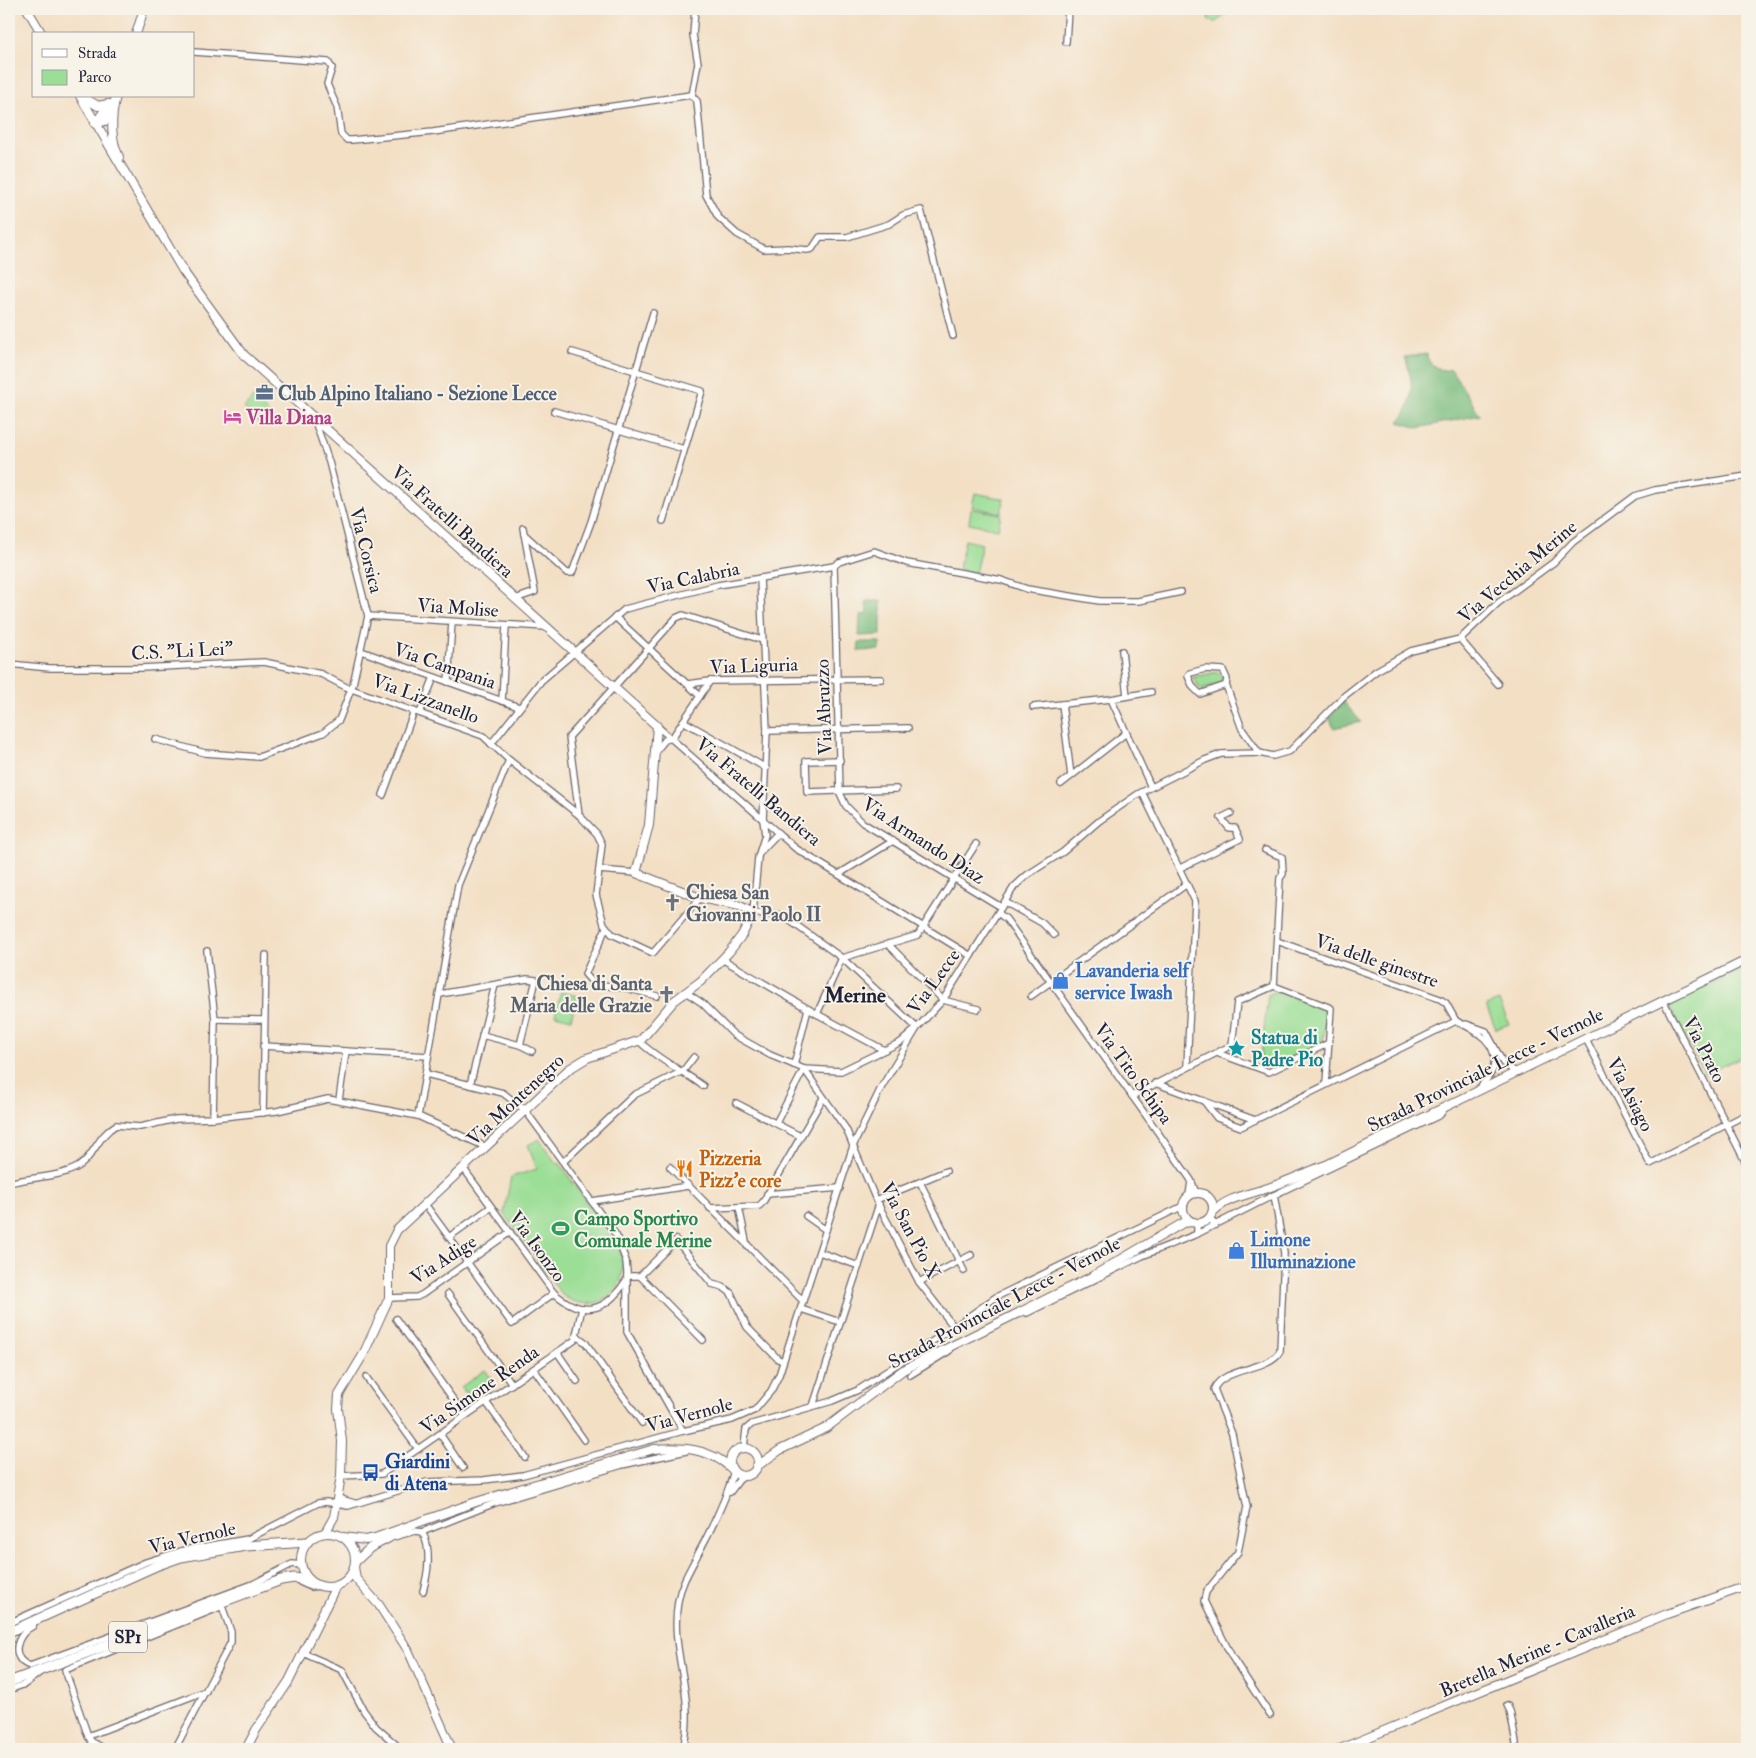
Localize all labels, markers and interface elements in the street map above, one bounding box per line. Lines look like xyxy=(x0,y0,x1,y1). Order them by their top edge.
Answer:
legend xyxy=(32,32,195,98)
text: Strada xyxy=(78,44,117,63)
text: Parco xyxy=(78,68,111,87)
place label: Club Alpino Italiano - Sezione Lecce xyxy=(278,382,557,407)
office icon: Club Alpino Italiano - Sezione Lecce xyxy=(254,383,274,403)
place label: Villa Diana xyxy=(245,406,333,430)
hotel icon: Villa Diana xyxy=(222,407,242,427)
street label: Via Fratelli Bandiera xyxy=(386,460,519,583)
street label: Via Corsica xyxy=(344,505,388,596)
street label: Via Vecchia Merine xyxy=(1453,515,1582,629)
street label: Via Calabria xyxy=(645,556,742,599)
street label: Via Molise xyxy=(416,593,500,623)
street label: C.S. "Li Lei" xyxy=(131,636,234,666)
street label: Via Campania xyxy=(390,637,499,696)
street label: Via Liguria xyxy=(709,652,799,680)
street label: Via Abruzzo xyxy=(810,659,838,755)
street label: Via Lizzanello xyxy=(369,669,482,729)
street label: Via Fratelli Bandiera xyxy=(691,732,826,851)
street label: Via Armando Diaz xyxy=(857,792,989,889)
place label: Chiesa San Giovanni Paolo II xyxy=(686,881,822,927)
church icon: Chiesa San Giovanni Paolo II xyxy=(662,893,682,913)
street label: Via delle ginestre xyxy=(1312,929,1442,993)
street label: Via Lecce xyxy=(902,944,966,1019)
place label: Lavanderia self service Iwash xyxy=(1075,959,1192,1005)
shop icon: Lavanderia self service Iwash xyxy=(1051,971,1071,991)
place label: Chiesa di Santa Maria delle Grazie xyxy=(509,972,653,1018)
district label: Merine xyxy=(823,982,886,1009)
church icon: Chiesa di Santa Maria delle Grazie xyxy=(656,984,676,1004)
street label: Strada Provinciale Lecce - Vernole xyxy=(1364,1002,1607,1138)
street label: Via Prato xyxy=(1677,1012,1731,1087)
street label: Via Tito Schipa xyxy=(1088,1018,1178,1129)
place label: Statua di Padre Pio xyxy=(1251,1026,1323,1072)
place icon: Statua di Padre Pio xyxy=(1227,1038,1247,1058)
street label: Via Montenegro xyxy=(462,1049,569,1151)
street label: Via Asiago xyxy=(1601,1053,1659,1136)
place label: Pizzeria Pizz'e core xyxy=(699,1147,782,1193)
restaurant icon: Pizzeria Pizz'e core xyxy=(675,1159,695,1179)
street label: Via San Pio X xyxy=(875,1178,946,1283)
street label: Via Isonzo xyxy=(503,1206,571,1287)
place label: Campo Sportivo Comunale Merine xyxy=(574,1207,712,1253)
sports icon: Campo Sportivo Comunale Merine xyxy=(550,1219,570,1239)
place label: Limone Illuminazione xyxy=(1250,1228,1356,1274)
street label: Via Adige xyxy=(406,1230,481,1290)
street label: Strada Provinciale Lecce - Vernole xyxy=(884,1231,1125,1374)
shop icon: Limone Illuminazione xyxy=(1226,1240,1246,1260)
street label: Via Simone Renda xyxy=(415,1340,544,1440)
street label: Via Vernole xyxy=(643,1392,735,1438)
place label: Giardini di Atena xyxy=(385,1450,450,1496)
bus stop icon: Giardini di Atena xyxy=(361,1462,381,1482)
street label: Via Vernole xyxy=(146,1516,238,1560)
street label: Bretella Merine - Cavalleria xyxy=(1436,1599,1639,1703)
road number: SP1 xyxy=(109,1621,147,1652)

